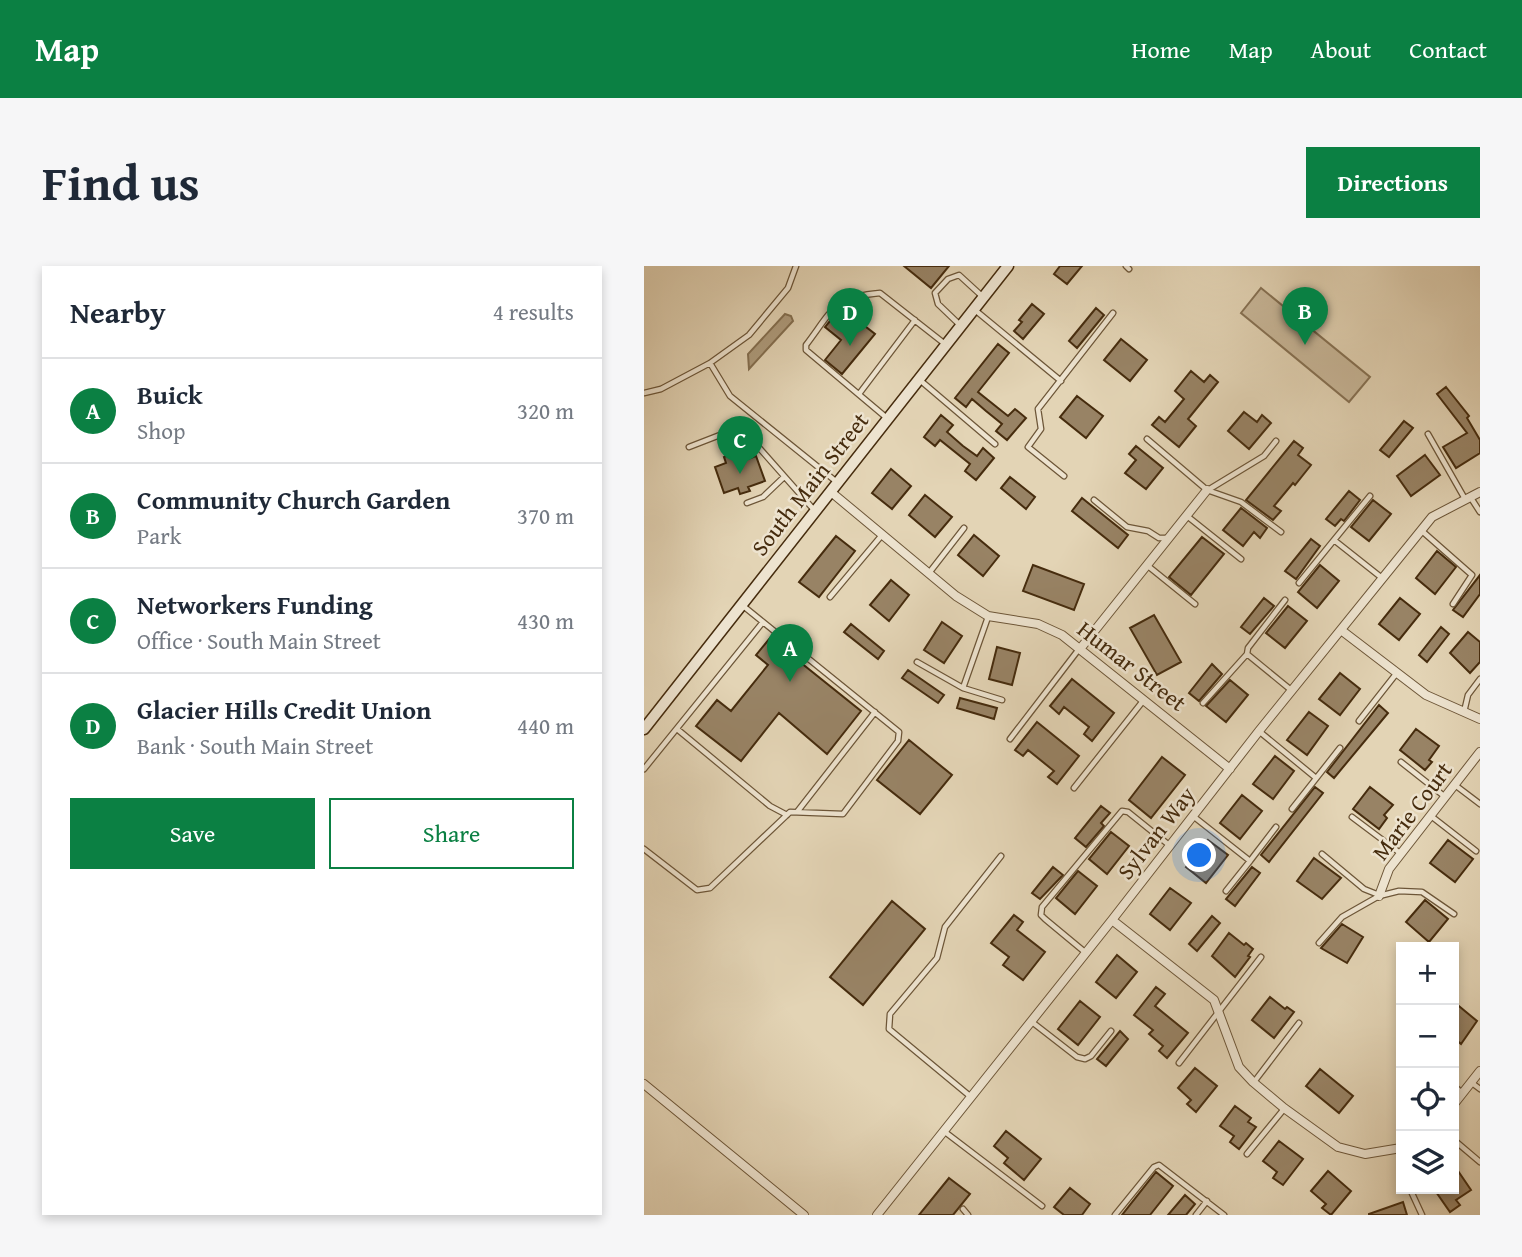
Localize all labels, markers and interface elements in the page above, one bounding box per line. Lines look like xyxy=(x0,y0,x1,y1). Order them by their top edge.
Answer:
text: Map xyxy=(35,25,99,73)
text: Home xyxy=(1132,32,1191,67)
text: Map xyxy=(1229,32,1273,67)
text: About xyxy=(1311,32,1371,67)
text: Contact xyxy=(1409,32,1487,67)
text: Find us xyxy=(42,146,200,218)
button: Directions xyxy=(1306,147,1480,218)
pin: B xyxy=(1282,287,1328,345)
pin: D xyxy=(827,288,873,346)
text: Nearby xyxy=(70,290,166,334)
text: 4 results xyxy=(493,295,574,328)
text: Buick xyxy=(137,375,202,414)
text: A xyxy=(86,394,100,427)
text: 320 m xyxy=(517,394,574,427)
street label: South Main Street xyxy=(743,405,876,562)
text: Shop xyxy=(137,414,185,447)
pin: C xyxy=(717,416,763,474)
text: Community Church Garden xyxy=(137,480,450,519)
text: B xyxy=(86,499,100,532)
text: 370 m xyxy=(517,499,574,532)
text: Park xyxy=(137,519,181,552)
text: Networkers Funding xyxy=(137,585,373,624)
text: C xyxy=(86,604,100,637)
text: 430 m xyxy=(517,604,574,637)
street label: Humar Street xyxy=(1071,613,1194,719)
text: Office · South Main Street xyxy=(137,624,381,657)
pin: A xyxy=(767,624,813,682)
text: Glacier Hills Credit Union xyxy=(137,690,431,729)
text: D xyxy=(86,709,100,742)
text: 440 m xyxy=(517,709,574,742)
text: Bank · South Main Street xyxy=(137,729,373,762)
street label: Marie Court xyxy=(1364,755,1460,867)
street label: Sylvan Way xyxy=(1109,779,1203,886)
button: Save xyxy=(70,798,315,869)
button: Share xyxy=(329,798,574,869)
your location xyxy=(1182,838,1216,872)
map controls xyxy=(1396,942,1459,1194)
button: + xyxy=(1396,942,1459,1005)
button: − xyxy=(1396,1005,1459,1068)
button: locate xyxy=(1396,1068,1459,1131)
button: layers xyxy=(1396,1131,1459,1194)

